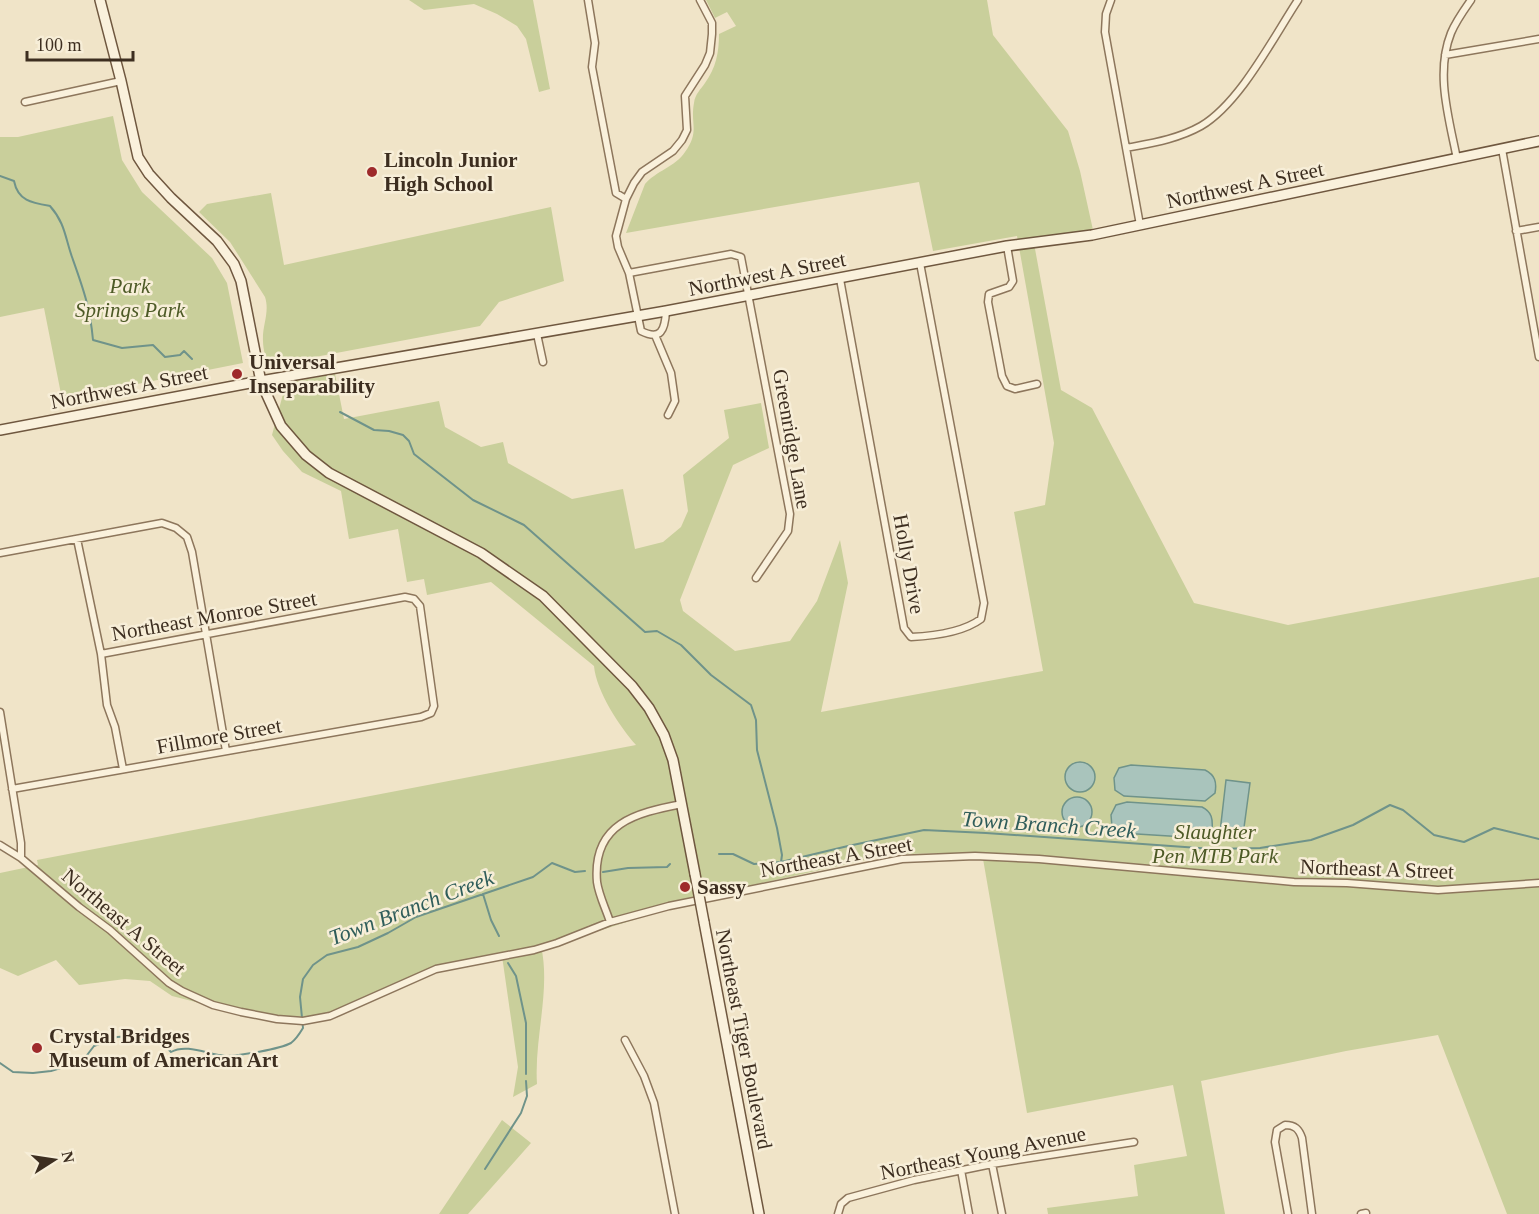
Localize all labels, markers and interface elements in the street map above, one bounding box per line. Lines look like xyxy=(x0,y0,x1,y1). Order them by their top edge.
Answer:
scale bar xyxy=(27,24,134,62)
text: 100 m xyxy=(36,35,82,55)
place label: Lincoln Junior High School xyxy=(384,148,518,196)
street label: Northwest A Street xyxy=(1164,157,1326,213)
marker: Lincoln Junior High School xyxy=(365,165,379,179)
street label: Northwest A Street xyxy=(686,247,848,301)
park label: Park Springs Park xyxy=(75,274,186,322)
place label: Universal Inseparability xyxy=(249,350,376,398)
street label: Northwest A Street xyxy=(48,360,210,414)
marker: Universal Inseparability xyxy=(230,367,244,381)
street label: Greenridge Lane xyxy=(768,367,816,511)
street label: Holly Drive xyxy=(888,512,930,616)
street label: Northeast Monroe Street xyxy=(110,586,318,646)
street label: Fillmore Street xyxy=(155,713,284,759)
water label: Town Branch Creek xyxy=(961,806,1138,843)
park label: Slaughter Pen MTB Park xyxy=(1151,820,1279,868)
street label: Northeast A Street xyxy=(758,832,914,882)
street label: Northeast A Street xyxy=(1300,854,1455,884)
street label: Northeast A Street xyxy=(57,863,191,981)
water label: Town Branch Creek xyxy=(325,864,498,950)
place label: Sassy xyxy=(697,875,747,899)
marker: Sassy xyxy=(678,880,692,894)
street label: Northeast Tiger Boulevard xyxy=(711,927,777,1152)
place label: Crystal Bridges Museum of American Art xyxy=(49,1024,278,1072)
marker: Crystal Bridges Museum of American Art xyxy=(30,1041,44,1055)
street label: Northeast Young Avenue xyxy=(878,1121,1088,1185)
north arrow xyxy=(24,1130,84,1190)
text: N xyxy=(59,1150,78,1165)

